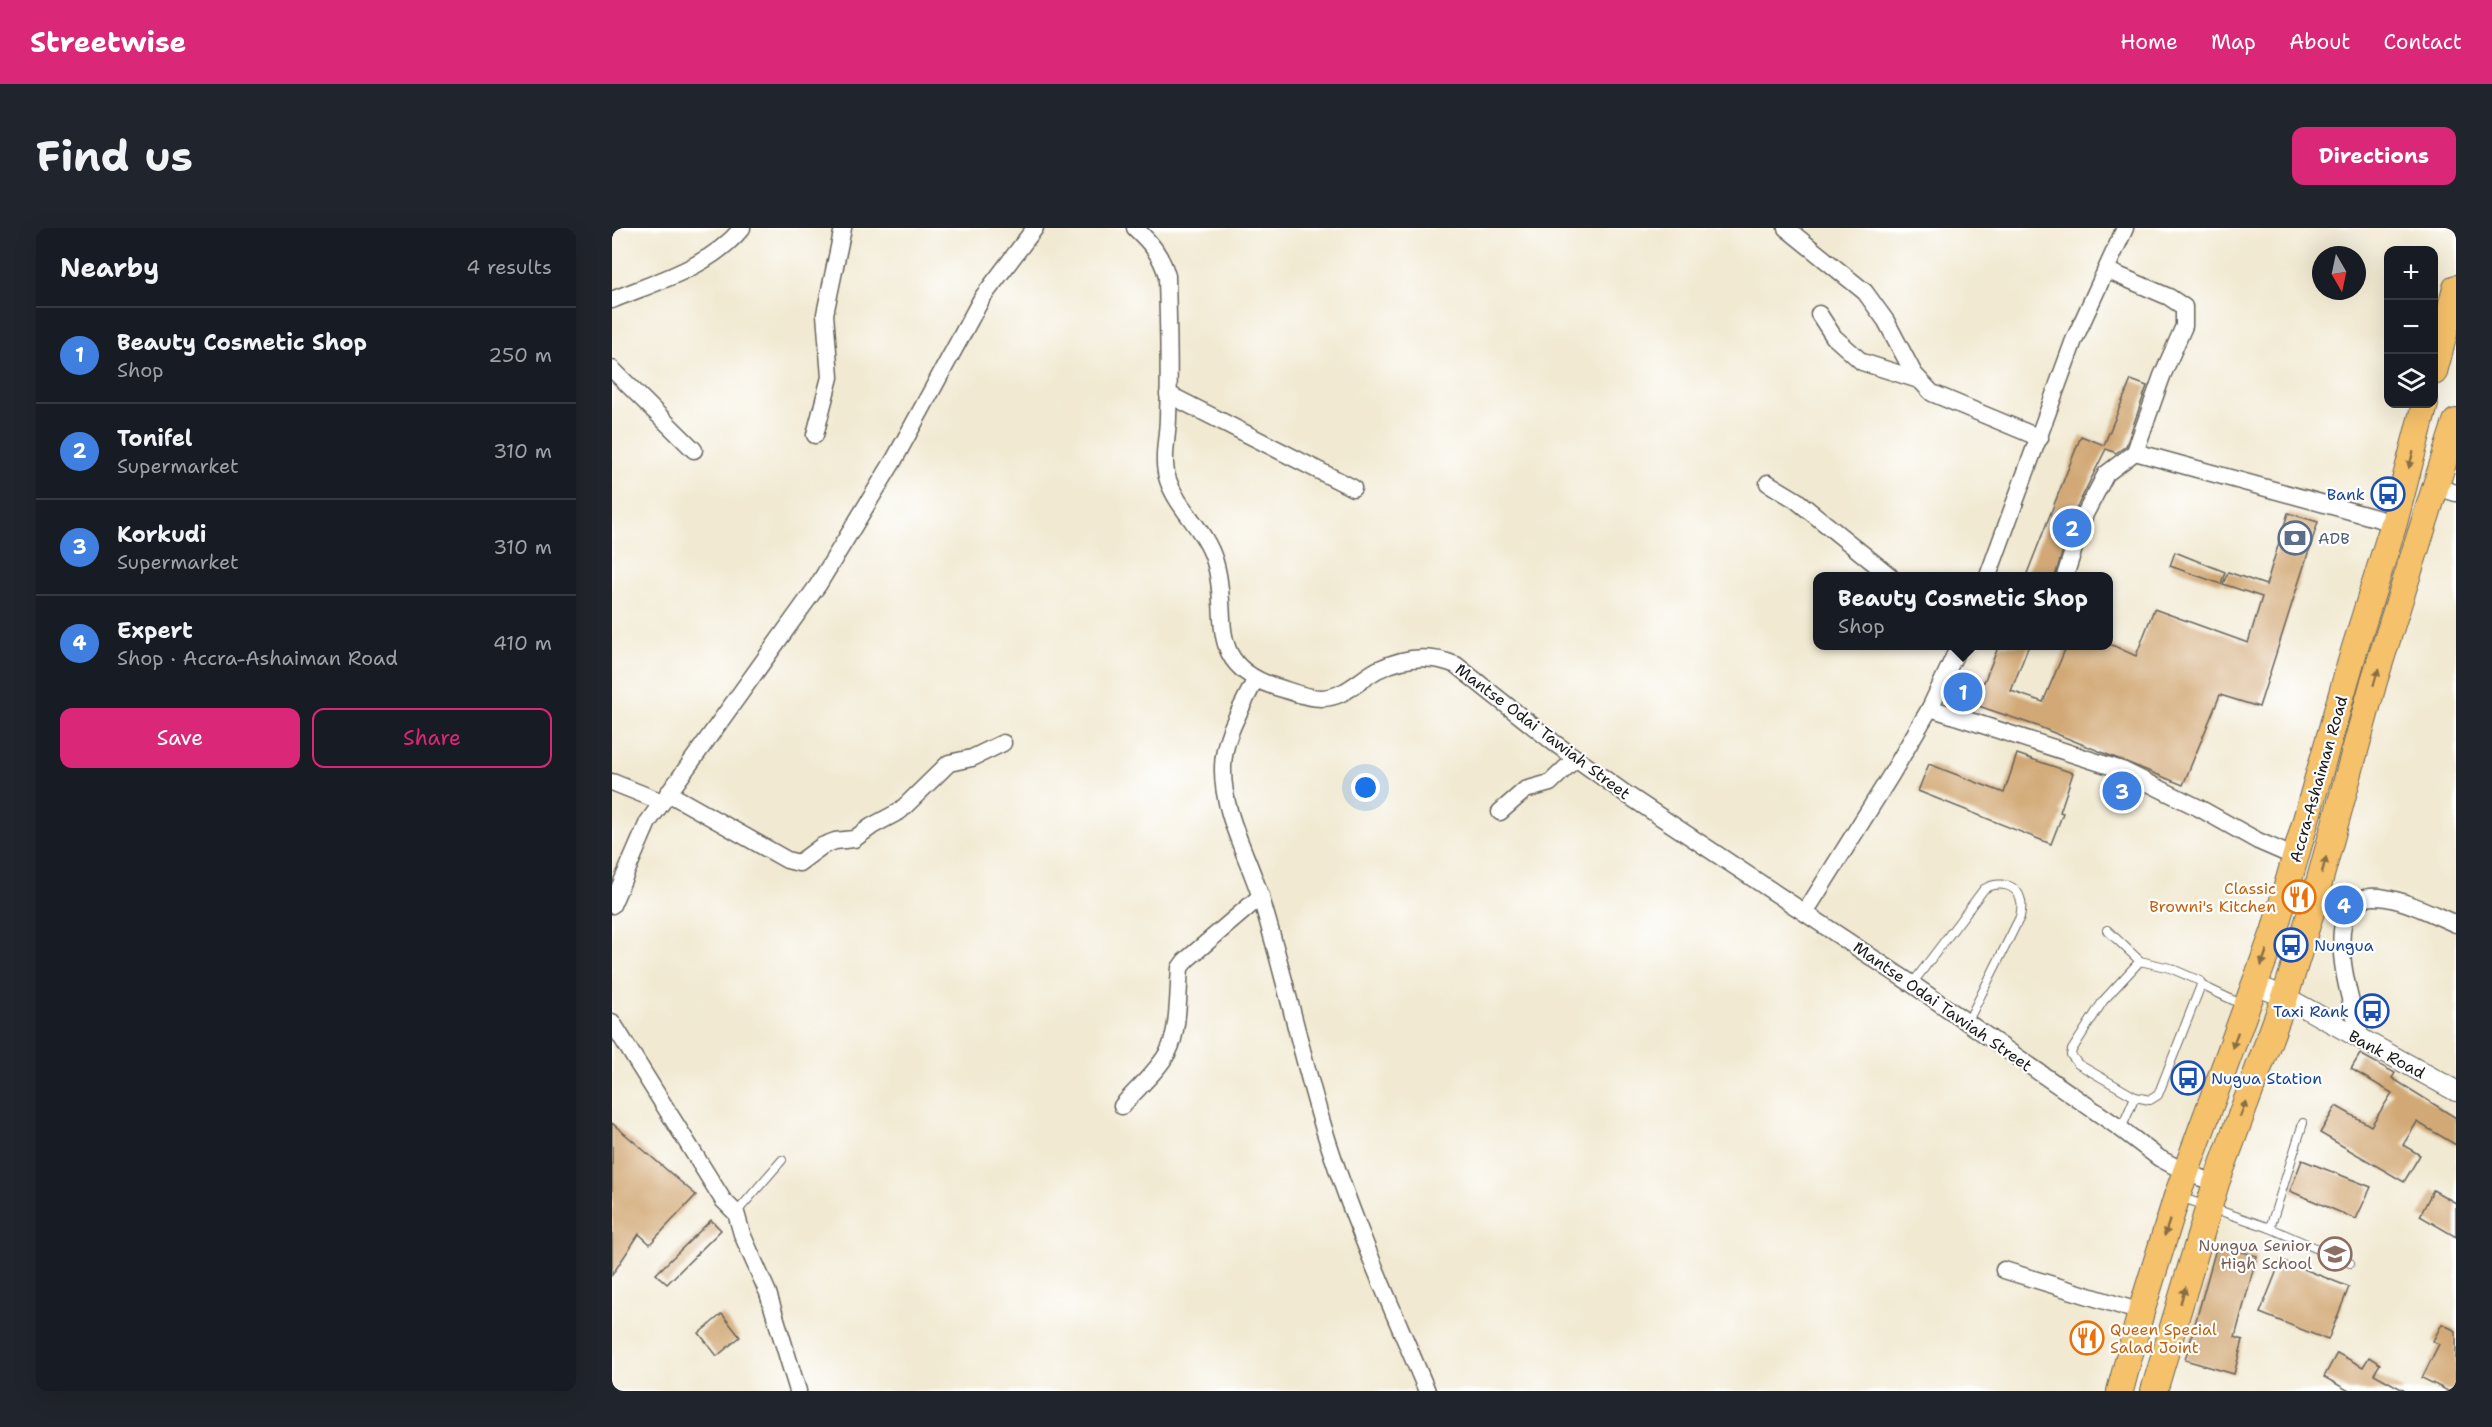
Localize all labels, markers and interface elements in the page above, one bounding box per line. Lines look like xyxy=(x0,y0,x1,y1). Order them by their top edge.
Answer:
text: Streetwise xyxy=(30,23,186,61)
text: Home xyxy=(2120,28,2178,56)
text: Map xyxy=(2211,28,2256,56)
text: About xyxy=(2289,28,2350,56)
text: Contact xyxy=(2383,28,2462,56)
button: Directions xyxy=(2292,127,2456,185)
text: Find us xyxy=(36,128,193,184)
north arrow xyxy=(2312,246,2366,300)
map controls xyxy=(2384,246,2438,408)
button: + xyxy=(2384,246,2438,300)
text: Nearby xyxy=(60,250,159,285)
text: 4 results xyxy=(466,254,552,280)
button: − xyxy=(2384,300,2438,354)
text: Beauty Cosmetic Shop xyxy=(117,328,367,357)
text: 1 xyxy=(75,342,84,368)
text: 250 m xyxy=(488,342,552,368)
button: layers xyxy=(2384,354,2438,408)
text: Shop xyxy=(117,357,164,383)
text: Tonifel xyxy=(117,424,192,453)
text: 2 xyxy=(73,438,87,464)
text: 310 m xyxy=(493,438,552,464)
one-way arrow xyxy=(2405,451,2415,469)
text: Supermarket xyxy=(117,453,239,479)
bus stop icon: Bank xyxy=(2370,476,2406,512)
place label: Bank xyxy=(2327,484,2365,505)
pin: 2 xyxy=(2052,506,2092,550)
text: Korkudi xyxy=(117,520,207,549)
bank icon: ADB xyxy=(2277,520,2313,556)
place label: ADB xyxy=(2318,528,2350,549)
text: 3 xyxy=(73,534,87,560)
text: 310 m xyxy=(493,534,552,560)
text: Supermarket xyxy=(117,549,239,575)
popup xyxy=(1813,572,2113,650)
text: Beauty Cosmetic Shop xyxy=(1838,584,2088,613)
text: Shop xyxy=(1838,613,1885,639)
text: Expert xyxy=(117,616,193,645)
text: 4 xyxy=(73,630,87,656)
text: 410 m xyxy=(493,630,552,656)
text: Shop · Accra-Ashaiman Road xyxy=(117,645,398,671)
street label: Mantse Odai Tawiah Street xyxy=(1451,659,1634,804)
one-way arrow xyxy=(2372,668,2381,686)
pin: 1 xyxy=(1944,670,1982,714)
street label: Accra-Ashaiman Road xyxy=(2285,694,2352,865)
button: Save xyxy=(60,708,300,768)
button: Share xyxy=(312,708,552,768)
pin: 3 xyxy=(2102,768,2142,814)
your location xyxy=(1351,773,1380,802)
one-way arrow xyxy=(2320,855,2329,873)
place label: Classic Browni's Kitchen xyxy=(2149,878,2276,917)
restaurant icon: Classic Browni's Kitchen xyxy=(2281,879,2317,915)
pin: 4 xyxy=(2324,882,2364,928)
bus stop icon: Nungua xyxy=(2273,927,2309,963)
place label: Nungua xyxy=(2314,935,2374,956)
street label: Mantse Odai Tawiah Street xyxy=(1849,937,2036,1076)
one-way arrow xyxy=(2259,949,2269,967)
bus stop icon: Taxi Rank xyxy=(2354,993,2390,1029)
place label: Taxi Rank xyxy=(2273,1001,2349,1022)
street label: Bank Road xyxy=(2345,1025,2429,1083)
one-way arrow xyxy=(2230,1031,2240,1049)
bus stop icon: Nugua Station xyxy=(2170,1060,2206,1096)
place label: Nugua Station xyxy=(2211,1068,2322,1089)
one-way arrow xyxy=(2239,1100,2249,1118)
one-way arrow xyxy=(2162,1219,2171,1237)
place label: Nungua Senior High School xyxy=(2198,1235,2312,1274)
school or university icon: Nungua Senior High School xyxy=(2317,1236,2353,1272)
one-way arrow xyxy=(2179,1286,2188,1304)
place label: Queen Special Salad Joint xyxy=(2110,1319,2217,1358)
restaurant icon: Queen Special Salad Joint xyxy=(2069,1320,2105,1356)

